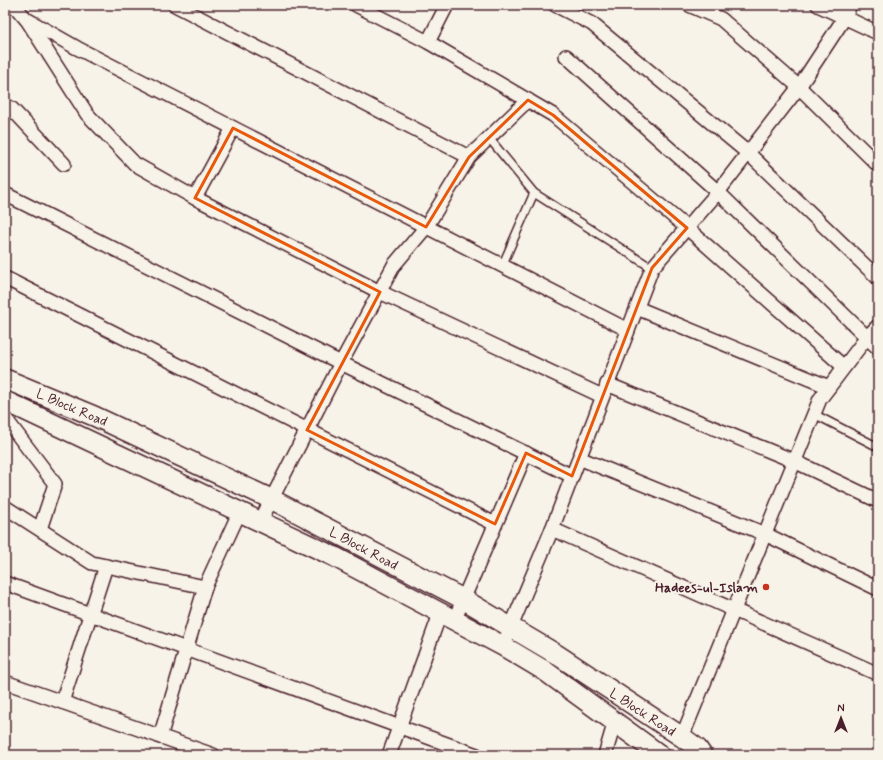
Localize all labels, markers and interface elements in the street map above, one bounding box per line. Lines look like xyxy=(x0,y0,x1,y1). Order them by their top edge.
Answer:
street label: L Block Road xyxy=(33,385,110,431)
street label: L Block Road xyxy=(326,523,401,575)
place label: Hadees-ul-Islam xyxy=(655,579,758,597)
marker: Hadees-ul-Islam xyxy=(761,582,771,592)
street label: L Block Road xyxy=(606,685,679,741)
north arrow xyxy=(821,698,861,738)
text: N xyxy=(837,702,845,716)

